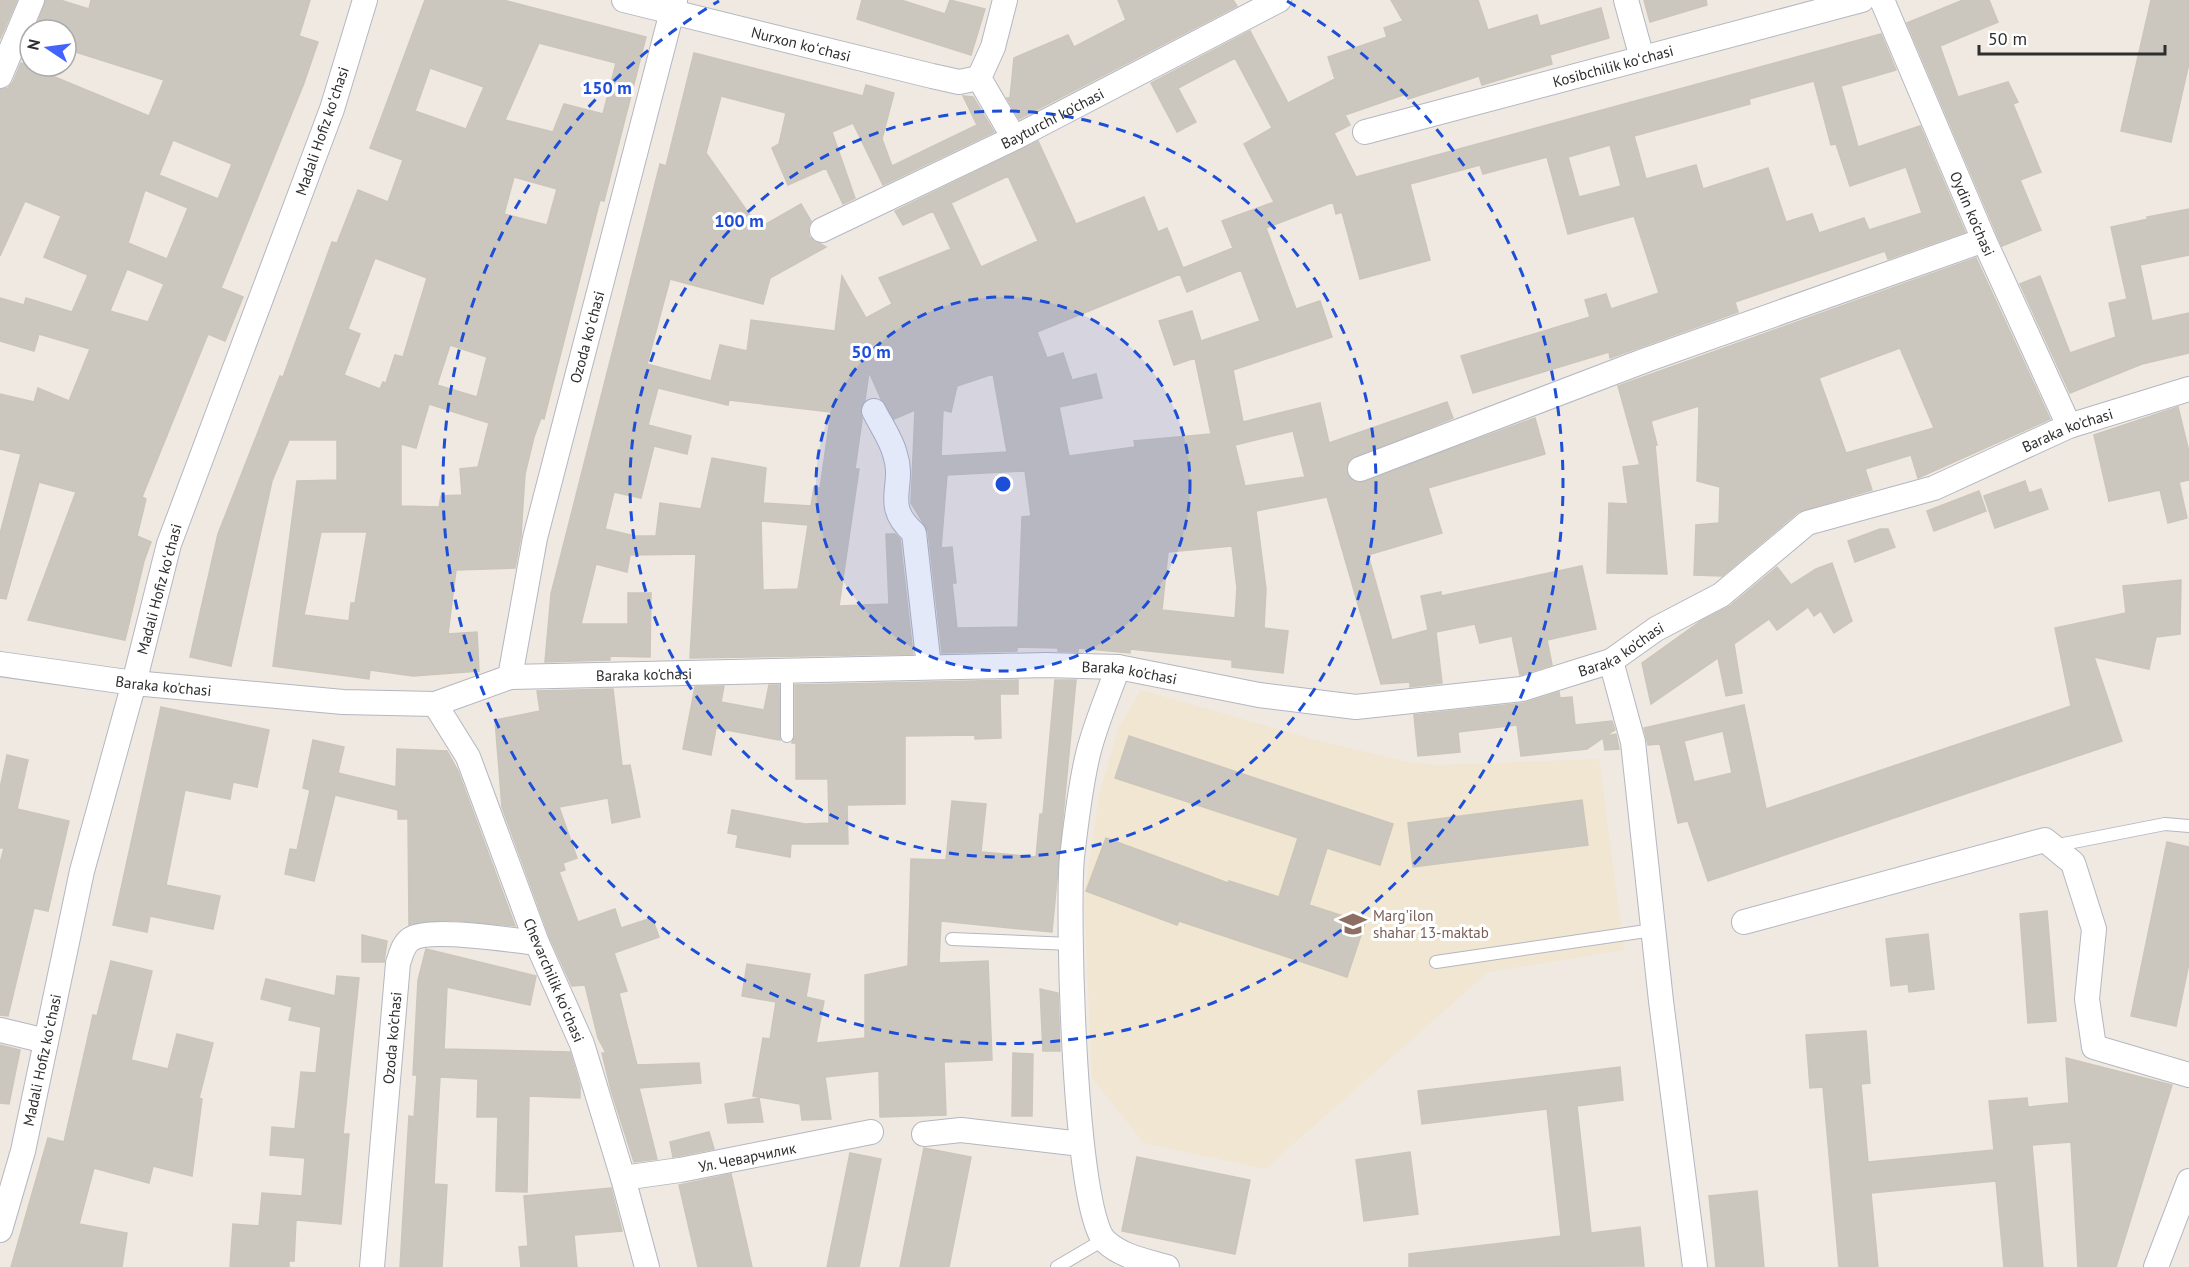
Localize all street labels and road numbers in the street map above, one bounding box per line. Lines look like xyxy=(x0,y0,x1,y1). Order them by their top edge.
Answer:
street label: Nurxon koʻchasi xyxy=(749,22,853,66)
street label: Kosibchilik koʻchasi xyxy=(1551,41,1675,91)
street label: Madali Hofiz koʻchasi xyxy=(291,64,353,198)
street label: Bayturchi ko'chasi xyxy=(998,83,1107,152)
street label: Oydin ko'chasi xyxy=(1946,168,1999,259)
street label: Ozoda koʻchasi xyxy=(566,289,608,385)
street label: Baraka ko'chasi xyxy=(2019,404,2115,456)
street label: Madali Hofiz koʻchasi xyxy=(132,521,186,657)
street label: Baraka ko'chasi xyxy=(1576,617,1667,680)
street label: Baraka ko'chasi xyxy=(1082,656,1179,688)
street label: Baraka ko'chasi xyxy=(596,663,692,685)
street label: Baraka ko'chasi xyxy=(114,671,212,700)
street label: Chevarchilik koʻchasi xyxy=(519,915,589,1045)
street label: Ozoda ko'chasi xyxy=(378,991,405,1085)
street label: Madali Hofiz koʻchasi xyxy=(19,992,65,1128)
street label: Ул. Чеварчилик xyxy=(697,1138,798,1176)

